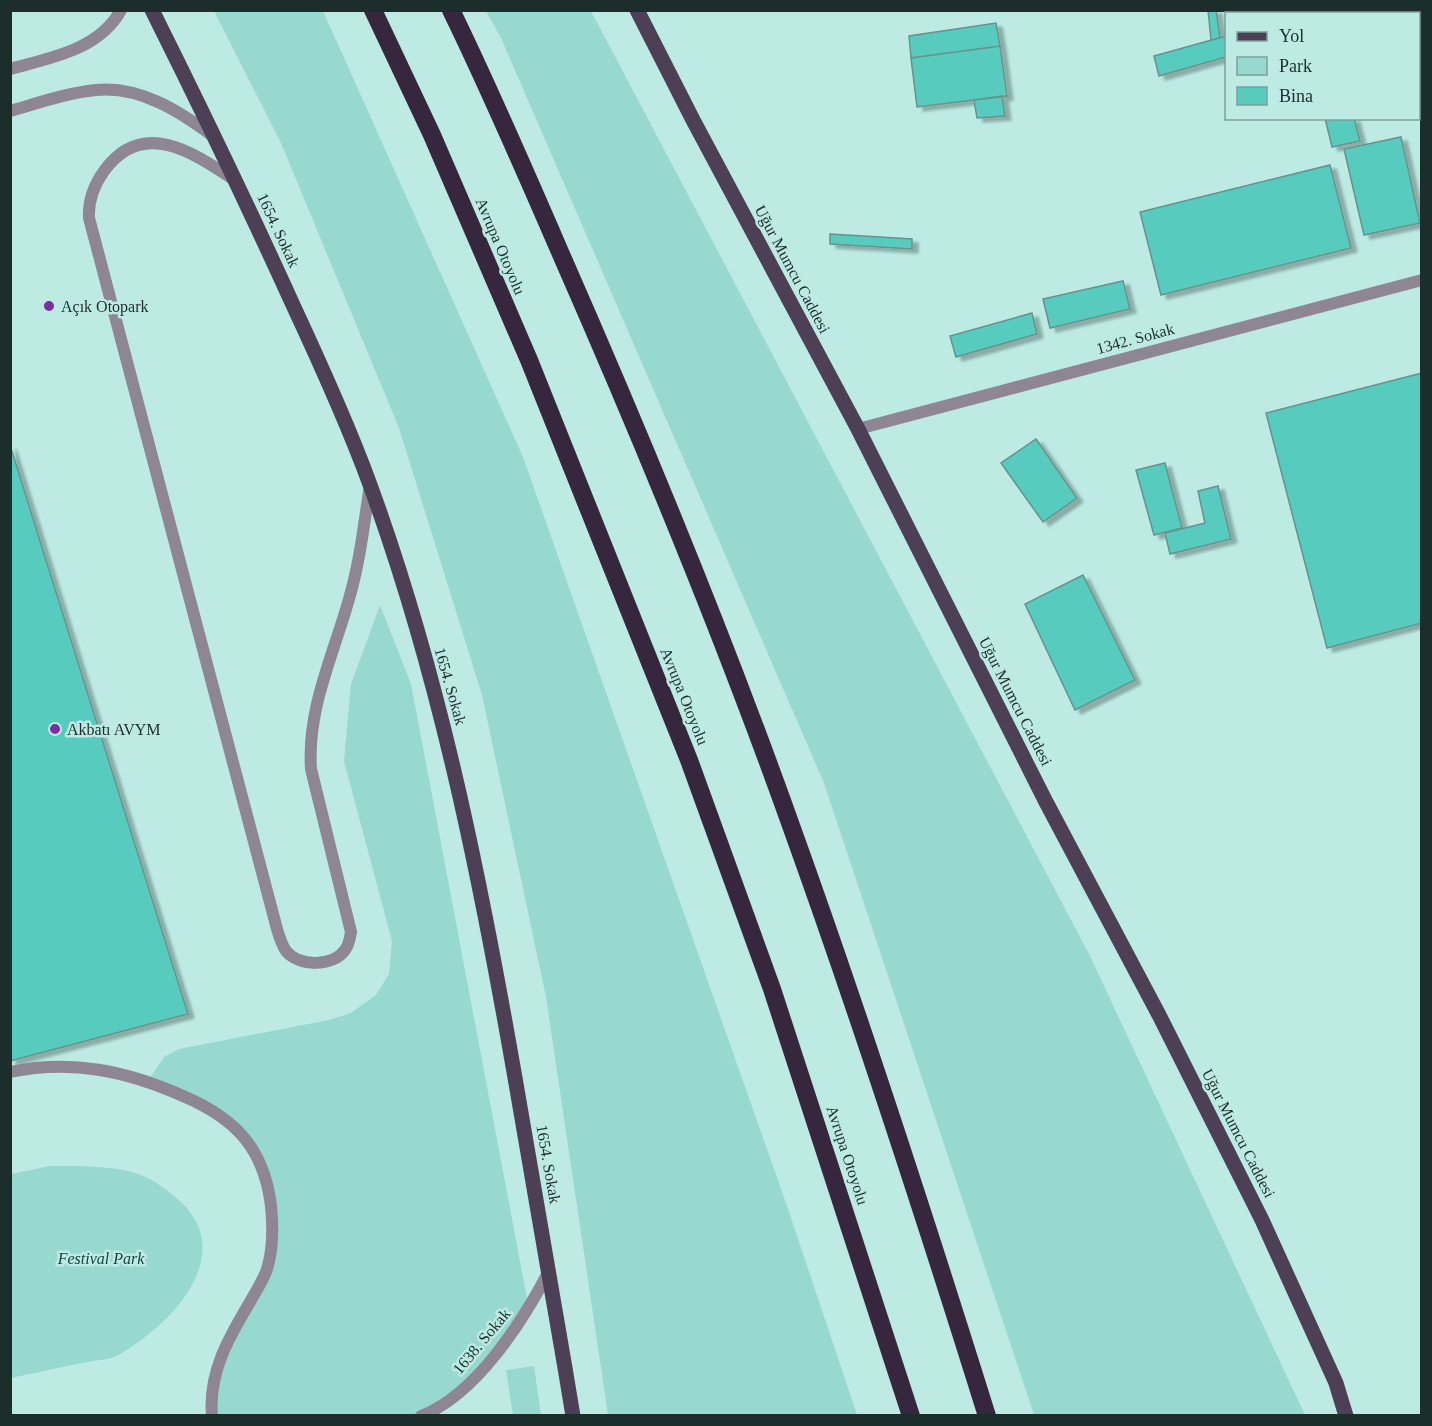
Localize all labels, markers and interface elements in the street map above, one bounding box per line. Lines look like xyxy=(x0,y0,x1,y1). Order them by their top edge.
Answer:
legend xyxy=(1225,12,1420,120)
text: Yol xyxy=(1279,26,1304,46)
text: Park xyxy=(1279,56,1312,76)
text: Bina xyxy=(1279,86,1313,106)
street label: 1654. Sokak xyxy=(254,190,303,270)
street label: Avrupa Otoyolu xyxy=(472,195,529,297)
street label: Uğur Mumcu Caddesi xyxy=(751,202,834,337)
place label: Açık Otopark xyxy=(61,298,149,316)
marker: Açık Otopark xyxy=(42,299,56,313)
street label: 1342. Sokak xyxy=(1094,320,1176,357)
street label: Uğur Mumcu Caddesi xyxy=(975,634,1056,769)
street label: 1654. Sokak xyxy=(431,645,470,727)
street label: Avrupa Otoyolu xyxy=(656,645,712,748)
place label: Akbatı AVYM xyxy=(67,721,161,738)
marker: Akbatı AVYM xyxy=(48,722,62,736)
street label: Uğur Mumcu Caddesi xyxy=(1198,1066,1279,1201)
street label: Avrupa Otoyolu xyxy=(823,1103,872,1207)
street label: 1654. Sokak xyxy=(533,1123,564,1205)
park label: Festival Park xyxy=(57,1250,145,1267)
street label: 1638. Sokak xyxy=(449,1305,514,1377)

